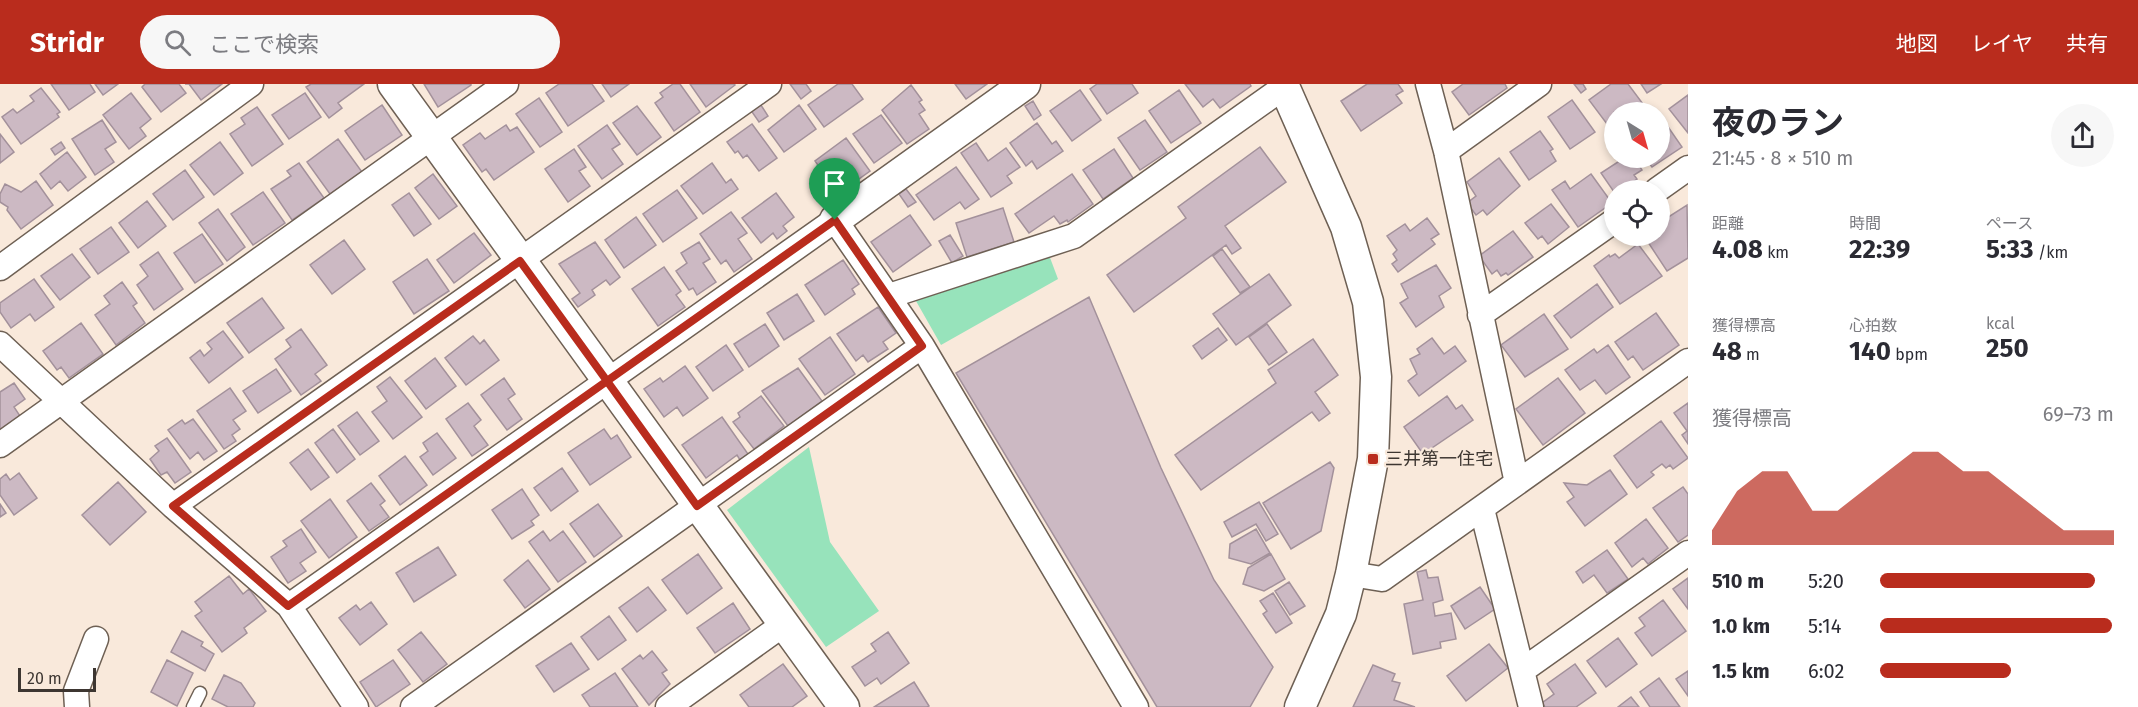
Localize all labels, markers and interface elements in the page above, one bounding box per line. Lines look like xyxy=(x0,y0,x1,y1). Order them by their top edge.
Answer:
search box xyxy=(140,15,560,69)
text: Stridr xyxy=(30,26,104,59)
icon: search xyxy=(161,26,194,59)
text: ここで検索 xyxy=(209,31,319,58)
text: 地図 xyxy=(1896,31,1938,57)
text: レイヤ xyxy=(1971,31,2033,57)
text: 共有 xyxy=(2066,31,2108,57)
north arrow xyxy=(1604,102,1670,168)
map controls xyxy=(1604,102,1670,246)
text: 夜のラン xyxy=(1712,103,1844,143)
button: share xyxy=(2051,104,2114,167)
text: 21:45 · 8 × 510 m xyxy=(1712,146,1854,170)
pin xyxy=(809,158,860,220)
icon: arrive xyxy=(818,167,851,200)
button: locate xyxy=(1604,180,1670,246)
text: 距離 xyxy=(1712,214,1744,233)
text: 時間 xyxy=(1849,214,1881,233)
text: ペース xyxy=(1986,214,2033,233)
text: 4.08 xyxy=(1712,234,1763,265)
text: 22:39 xyxy=(1849,234,1910,265)
text: 5:33 xyxy=(1986,234,2034,265)
text: km xyxy=(1763,243,1789,262)
text: /km xyxy=(2034,243,2068,262)
text: kcal xyxy=(1986,314,2015,333)
text: 獲得標高 xyxy=(1712,316,1776,335)
text: 心拍数 xyxy=(1849,316,1897,335)
text: 250 xyxy=(1986,333,2029,364)
text: 48 xyxy=(1712,336,1742,367)
text: 140 xyxy=(1849,336,1891,367)
text: m xyxy=(1742,345,1760,364)
text: bpm xyxy=(1891,345,1928,364)
text: 69–73 m xyxy=(2043,402,2114,426)
text: 獲得標高 xyxy=(1712,406,1792,430)
place label: 三井第一住宅 xyxy=(1385,448,1493,470)
marker: 三井第一住宅 xyxy=(1366,452,1380,466)
text: 510 m xyxy=(1712,569,1764,593)
text: 5:20 xyxy=(1808,569,1844,593)
text: 1.0 km xyxy=(1712,614,1770,638)
text: 5:14 xyxy=(1808,614,1841,638)
text: 1.5 km xyxy=(1712,659,1770,683)
text: 6:02 xyxy=(1808,659,1844,683)
scale bar xyxy=(18,665,96,692)
text: 20 m xyxy=(27,669,62,688)

